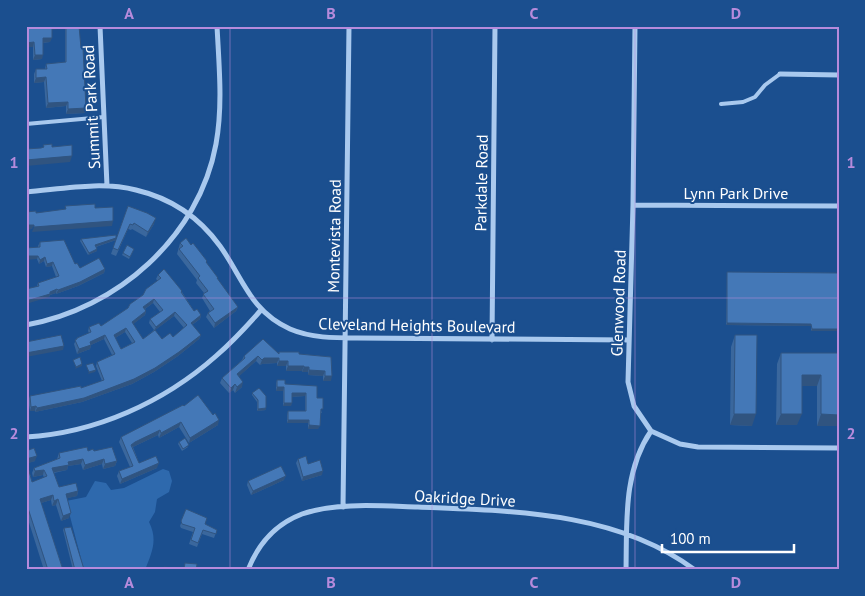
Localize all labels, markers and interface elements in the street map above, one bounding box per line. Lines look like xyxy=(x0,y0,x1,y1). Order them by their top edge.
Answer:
text: A xyxy=(124,3,134,23)
text: B xyxy=(326,3,336,23)
text: C xyxy=(530,3,539,23)
text: D xyxy=(731,3,741,23)
street label: Summit Park Road xyxy=(78,44,104,170)
street label: Parkdale Road xyxy=(470,134,492,232)
text: 1 xyxy=(9,152,19,172)
text: 1 xyxy=(846,152,856,172)
street label: Montevista Road xyxy=(323,179,345,293)
street label: Lynn Park Drive xyxy=(683,183,789,203)
street label: Glenwood Road xyxy=(606,249,630,357)
street label: Cleveland Heights Boulevard xyxy=(318,313,516,337)
text: 2 xyxy=(9,423,19,443)
text: 2 xyxy=(846,423,856,443)
street label: Oakridge Drive xyxy=(414,485,516,511)
scale bar xyxy=(662,521,795,553)
text: 100 m xyxy=(670,529,711,548)
text: A xyxy=(124,572,134,592)
text: B xyxy=(326,572,336,592)
text: C xyxy=(530,572,539,592)
text: D xyxy=(731,572,741,592)

